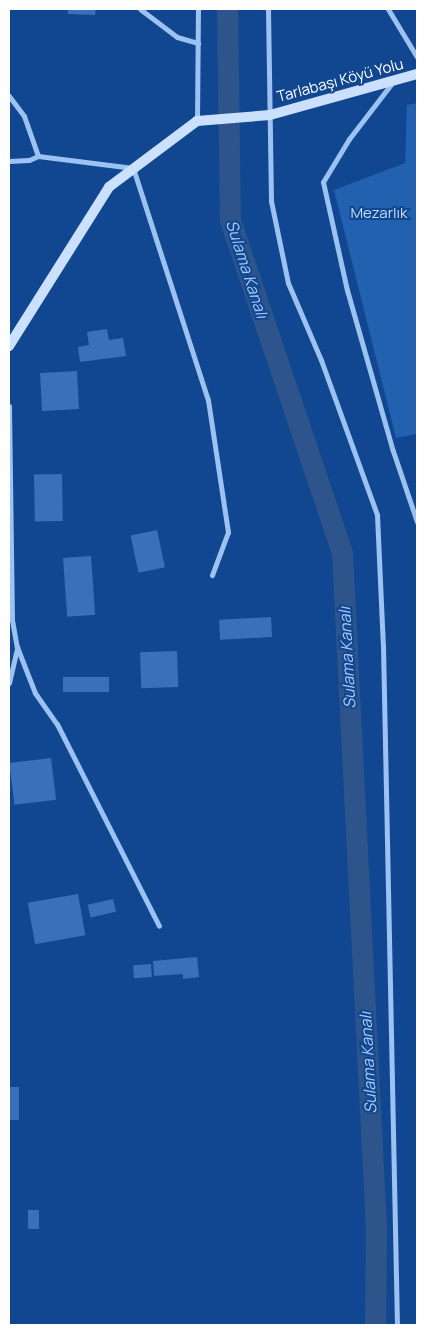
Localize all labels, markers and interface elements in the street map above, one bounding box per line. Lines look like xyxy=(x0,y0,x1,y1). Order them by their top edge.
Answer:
street label: Tarlabaşı Köyü Yolu xyxy=(275,54,405,106)
park label: Mezarlık xyxy=(350,204,408,222)
water label: Sulama Kanalı xyxy=(222,218,272,320)
water label: Sulama Kanalı xyxy=(335,607,359,709)
water label: Sulama Kanalı xyxy=(356,1012,380,1114)

